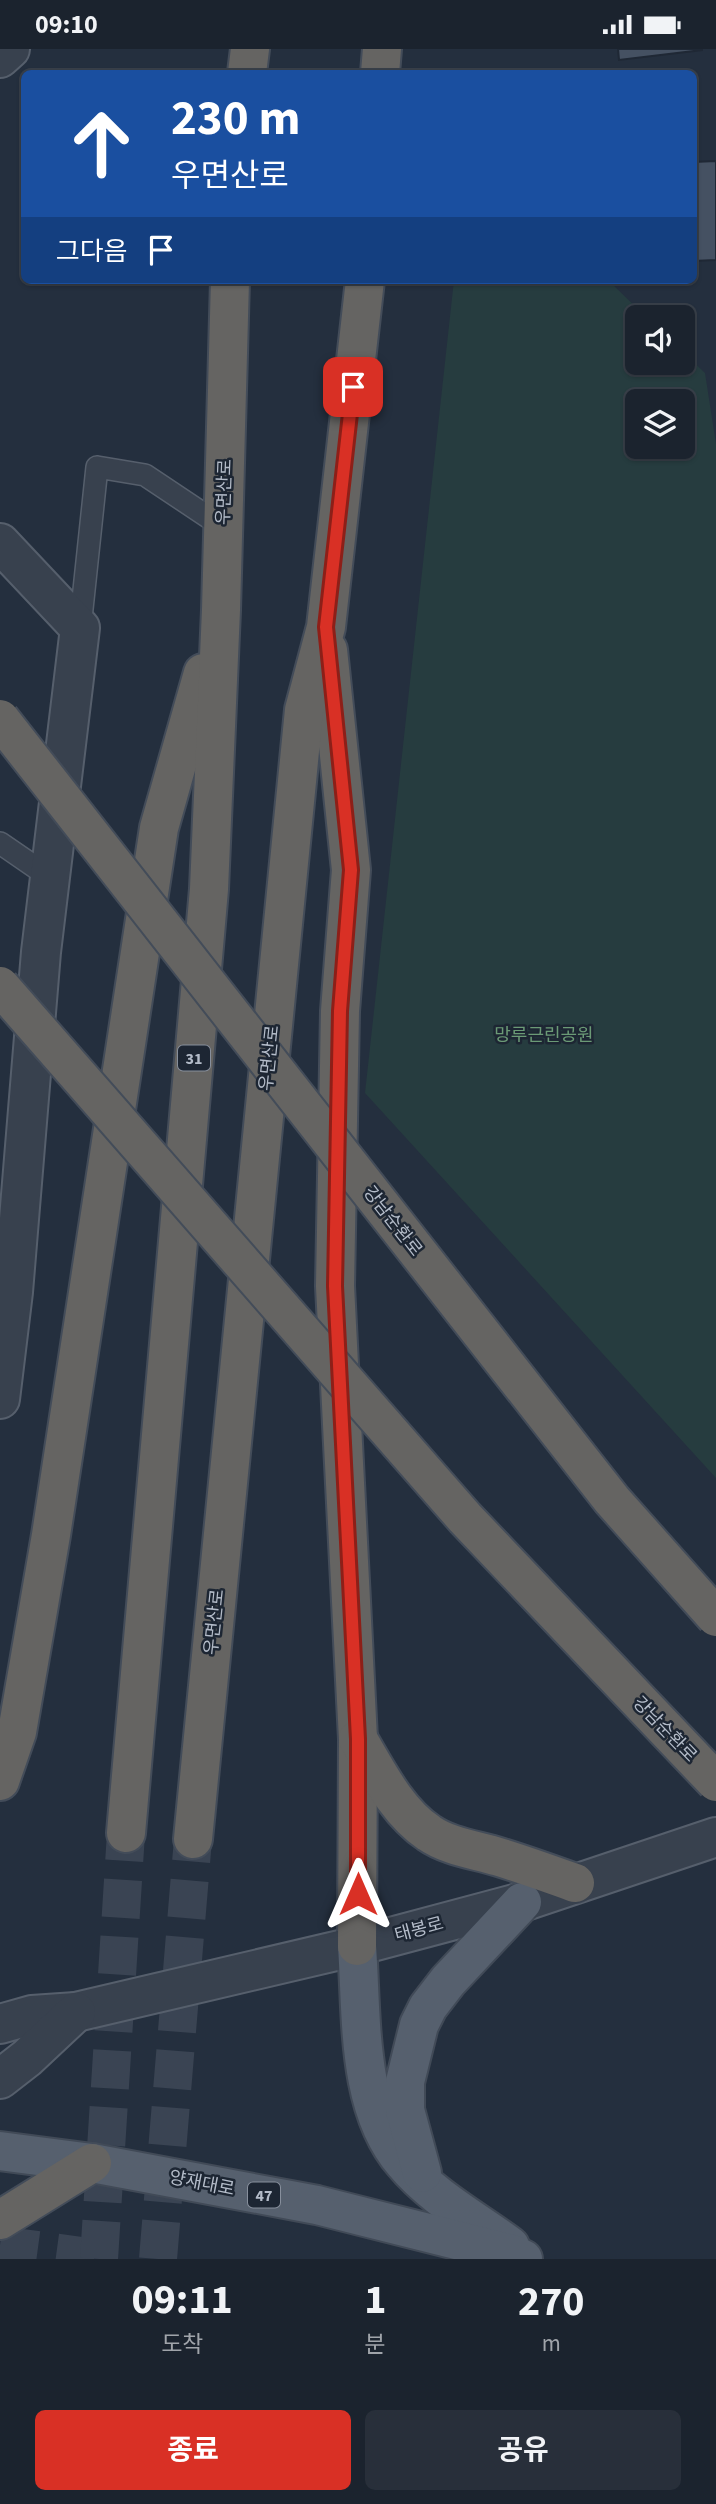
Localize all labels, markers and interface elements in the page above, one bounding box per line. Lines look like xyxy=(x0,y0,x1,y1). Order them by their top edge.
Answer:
text: 09:10 xyxy=(35,6,98,43)
text: 230 m xyxy=(171,84,300,154)
icon: ahead xyxy=(56,98,147,189)
text: 우면산로 xyxy=(171,153,289,199)
icon: arrive xyxy=(142,231,180,269)
text: 그다음 xyxy=(56,233,128,270)
map controls xyxy=(625,305,695,459)
button: sound xyxy=(625,305,695,375)
pin xyxy=(323,357,383,417)
icon: arrive xyxy=(334,368,372,406)
button: layers xyxy=(625,389,695,459)
street label: 우면산로 xyxy=(211,458,238,526)
park label: 망루근린공원 xyxy=(494,1023,594,1048)
street label: 우면산로 xyxy=(254,1024,285,1092)
road number: 31 xyxy=(178,1045,210,1070)
street label: 강남순환로 xyxy=(357,1181,428,1262)
street label: 우면산로 xyxy=(199,1588,230,1656)
street label: 강남순환로 xyxy=(627,1691,702,1768)
position arrow xyxy=(321,1857,395,1931)
street label: 태봉로 xyxy=(392,1911,446,1948)
street label: 양재대로 xyxy=(167,2165,237,2202)
road number: 47 xyxy=(248,2183,280,2207)
text: 09:11 xyxy=(131,2270,233,2330)
text: 1 xyxy=(364,2270,386,2330)
text: 270 xyxy=(518,2272,584,2332)
text: m xyxy=(542,2327,561,2360)
text: 도착 xyxy=(161,2328,203,2361)
text: 분 xyxy=(365,2328,386,2361)
button: 종료 xyxy=(35,2410,351,2490)
button: 공유 xyxy=(365,2410,681,2490)

